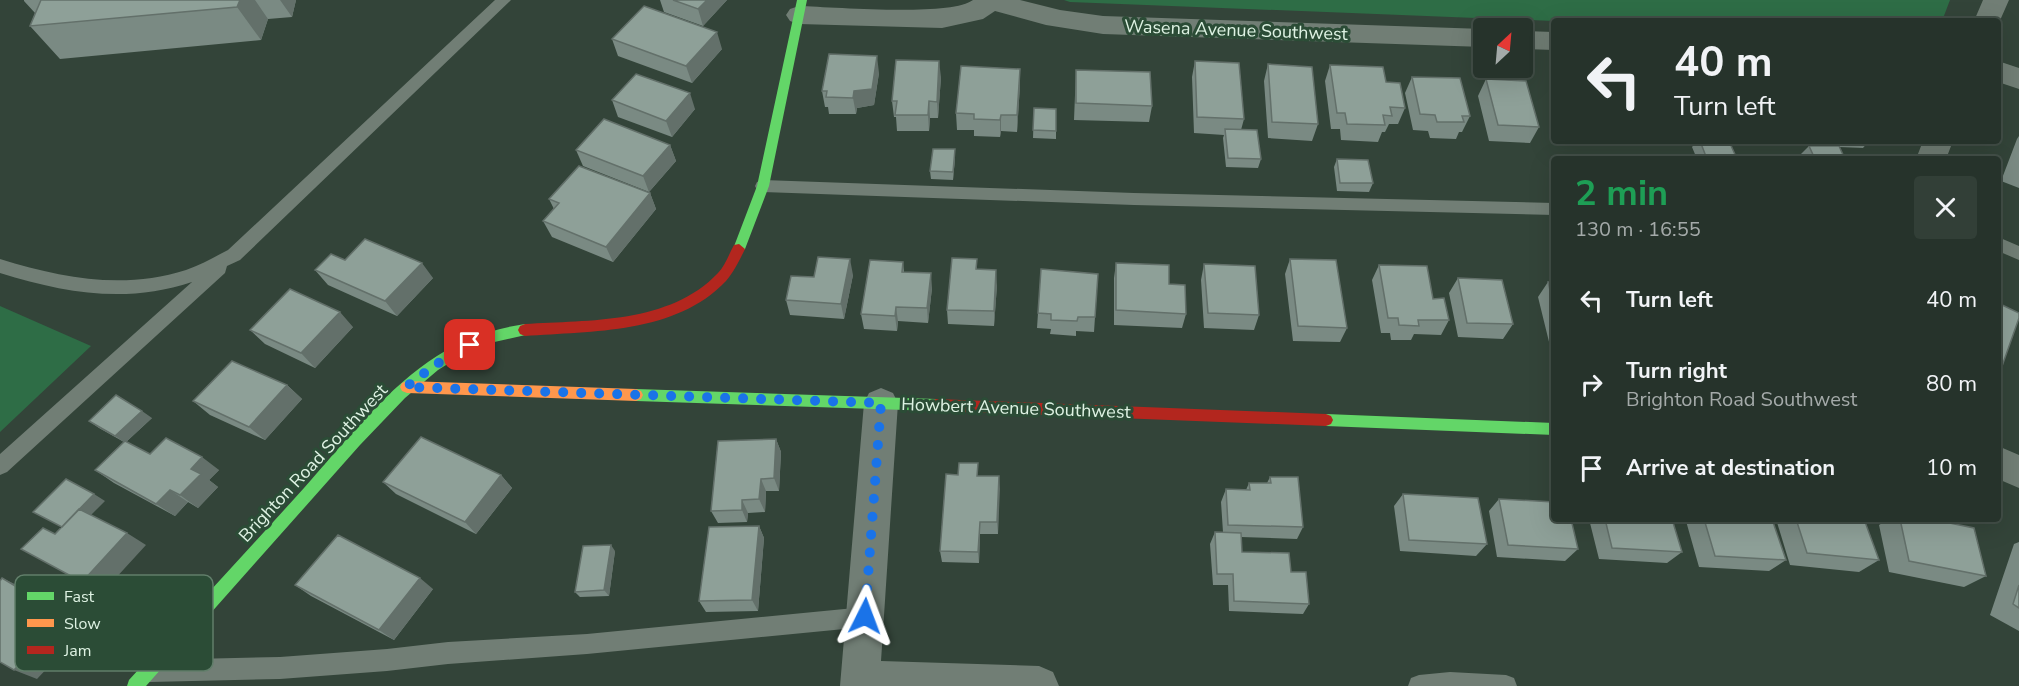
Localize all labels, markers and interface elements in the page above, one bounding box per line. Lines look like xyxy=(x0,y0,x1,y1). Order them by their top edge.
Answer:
street label: Wasena Avenue Southwest xyxy=(1124,14,1349,46)
north arrow xyxy=(1473,18,1533,78)
map controls xyxy=(1473,18,1533,78)
text: 40 m xyxy=(1674,34,1773,91)
icon: left xyxy=(1575,42,1653,120)
text: Turn left xyxy=(1674,88,1775,125)
text: 2 min xyxy=(1575,169,1668,218)
button: close xyxy=(1914,176,1977,239)
text: 130 m · 16:55 xyxy=(1575,216,1701,243)
icon: left xyxy=(1575,284,1608,317)
text: Turn left xyxy=(1626,285,1713,315)
text: 40 m xyxy=(1926,285,1977,315)
pin xyxy=(444,319,495,370)
icon: arrive xyxy=(453,328,486,361)
text: Turn right xyxy=(1626,356,1727,386)
icon: right xyxy=(1575,368,1608,401)
text: 80 m xyxy=(1926,369,1977,399)
street label: Brighton Road Southwest xyxy=(233,378,393,547)
text: Brighton Road Southwest xyxy=(1626,386,1857,413)
street label: Howbert Avenue Southwest xyxy=(901,392,1132,424)
icon: arrive xyxy=(1575,452,1608,485)
text: Arrive at destination xyxy=(1626,453,1835,483)
text: 10 m xyxy=(1926,453,1977,483)
legend xyxy=(15,575,213,671)
position arrow xyxy=(833,584,897,648)
text: Fast xyxy=(64,586,95,608)
text: Slow xyxy=(64,613,101,635)
text: Jam xyxy=(63,640,91,662)

